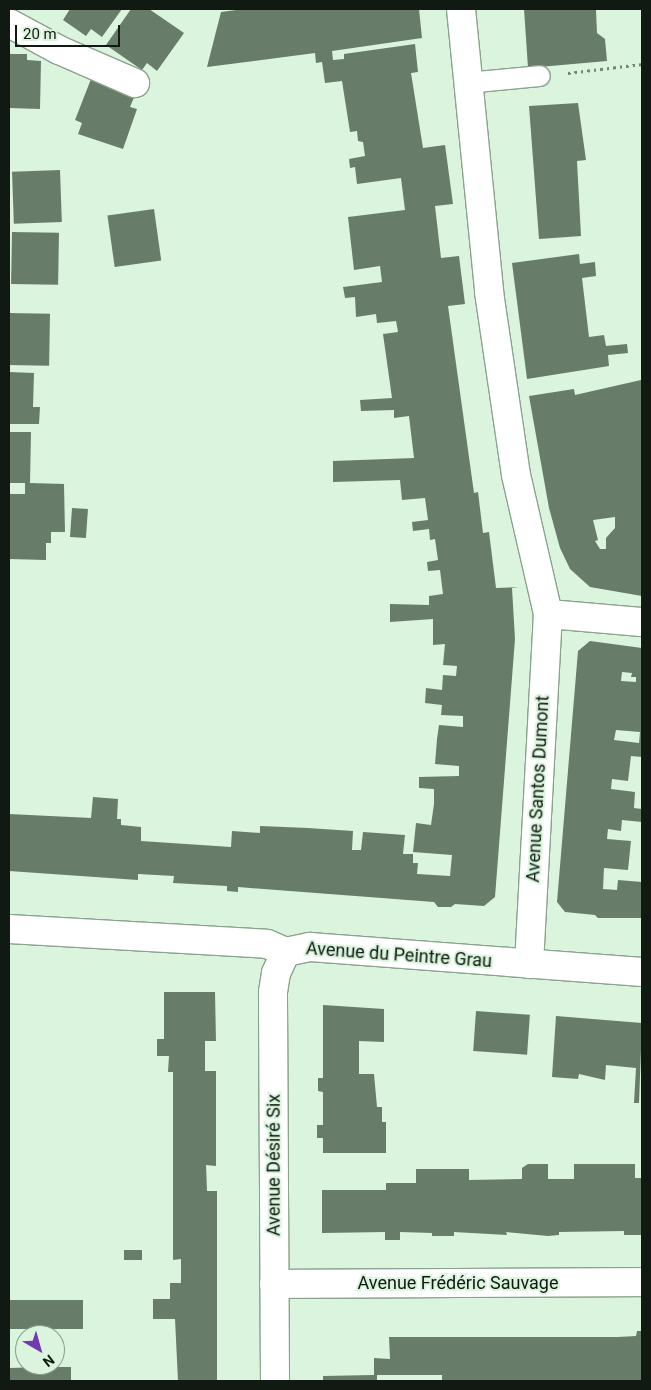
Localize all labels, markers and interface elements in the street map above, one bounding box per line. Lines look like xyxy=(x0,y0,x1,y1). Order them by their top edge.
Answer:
scale bar xyxy=(18,15,122,47)
text: 20 m xyxy=(23,25,57,43)
street label: Avenue Santos Dumont xyxy=(522,695,554,883)
street label: Avenue du Peintre Grau xyxy=(305,938,493,972)
street label: Avenue Désiré Six xyxy=(263,1094,285,1236)
street label: Avenue Frédéric Sauvage xyxy=(357,1272,559,1294)
north arrow xyxy=(15,1325,65,1375)
text: N xyxy=(40,1352,57,1370)

